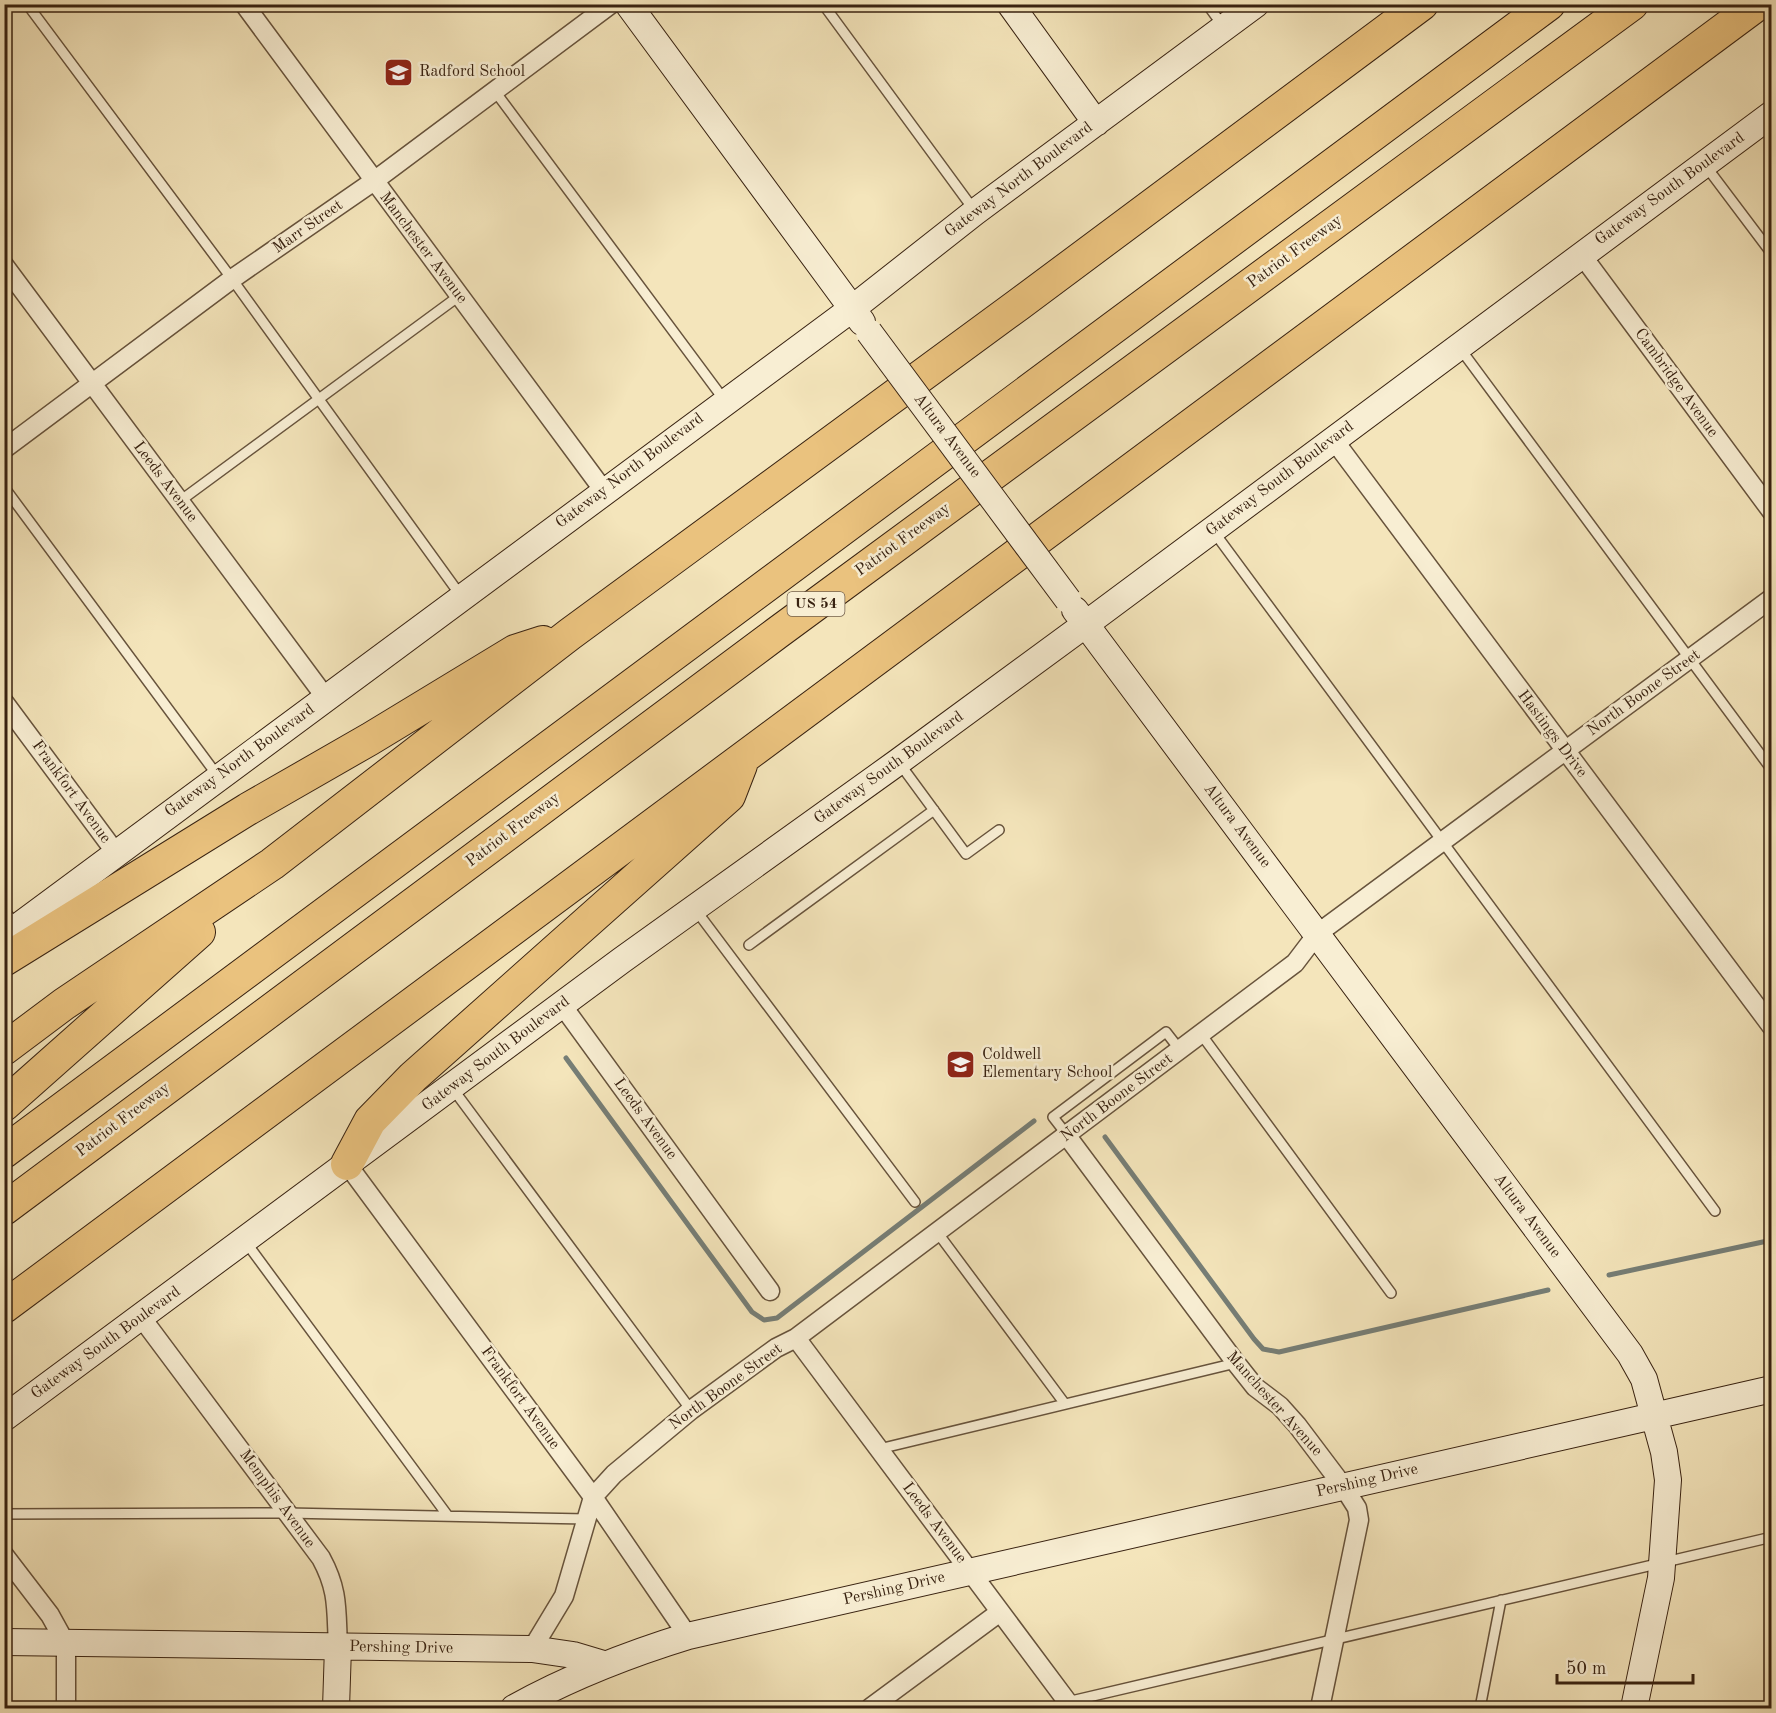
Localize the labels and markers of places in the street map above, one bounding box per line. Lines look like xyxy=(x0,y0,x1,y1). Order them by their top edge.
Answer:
school or university icon: Radford School xyxy=(382,56,414,88)
place label: Radford School xyxy=(419,64,525,80)
place label: Coldwell Elementary School xyxy=(982,1047,1112,1081)
school or university icon: Coldwell Elementary School xyxy=(945,1048,977,1080)

